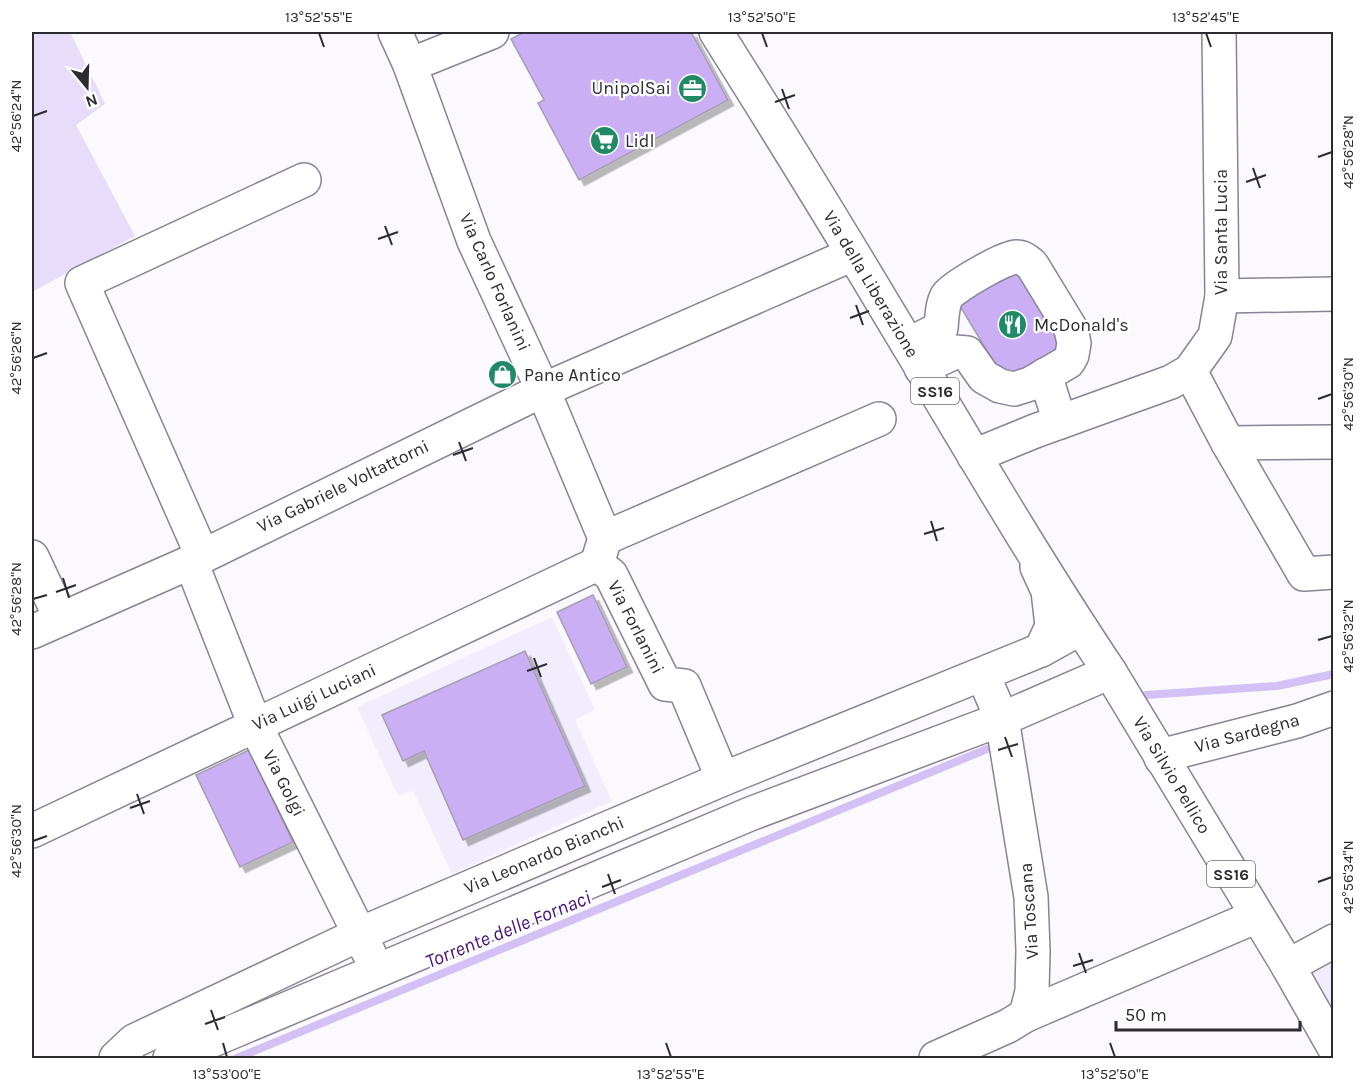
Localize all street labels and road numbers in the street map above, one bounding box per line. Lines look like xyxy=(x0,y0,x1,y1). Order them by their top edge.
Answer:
street label: Via Santa Lucia xyxy=(1210,169,1232,295)
street label: Via della Liberazione xyxy=(818,206,924,362)
street label: Via Carlo Forlanini xyxy=(455,209,535,355)
road number: SS16 xyxy=(911,378,959,404)
street label: Via Gabriele Voltattorni xyxy=(253,435,433,537)
street label: Via Forlanini xyxy=(603,576,669,678)
street label: Via Luigi Luciani xyxy=(249,659,379,735)
street label: Via Sardegna xyxy=(1192,708,1302,758)
street label: Via Silvio Pellico xyxy=(1128,712,1216,838)
street label: Via Golgi xyxy=(258,746,310,820)
street label: Via Leonardo Bianchi xyxy=(461,811,627,899)
road number: SS16 xyxy=(1207,861,1255,887)
street label: Via Toscana xyxy=(1015,862,1043,960)

